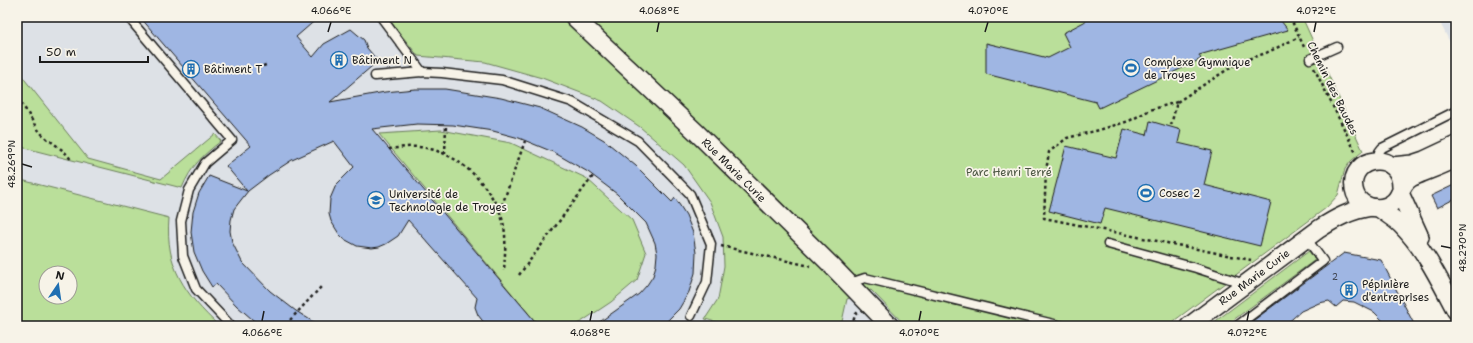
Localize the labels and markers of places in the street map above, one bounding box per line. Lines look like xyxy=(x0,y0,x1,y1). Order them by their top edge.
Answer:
building icon: Bâtiment N xyxy=(329,50,349,70)
place label: Bâtiment N xyxy=(352,53,412,68)
place label: Complexe Gymnique de Troyes xyxy=(1144,55,1250,83)
sports icon: Complexe Gymnique de Troyes xyxy=(1121,58,1141,78)
building icon: Bâtiment T xyxy=(181,59,201,79)
place label: Bâtiment T xyxy=(204,62,263,77)
sports icon: Cosec 2 xyxy=(1136,183,1156,203)
place label: Cosec 2 xyxy=(1159,186,1200,201)
place label: Université de Technologie de Troyes xyxy=(389,187,507,215)
school or university icon: Université de Technologie de Troyes xyxy=(366,190,386,210)
place label: Pépinière d'entreprises xyxy=(1362,277,1429,305)
building icon: Pépinière d'entreprises xyxy=(1339,280,1359,300)

